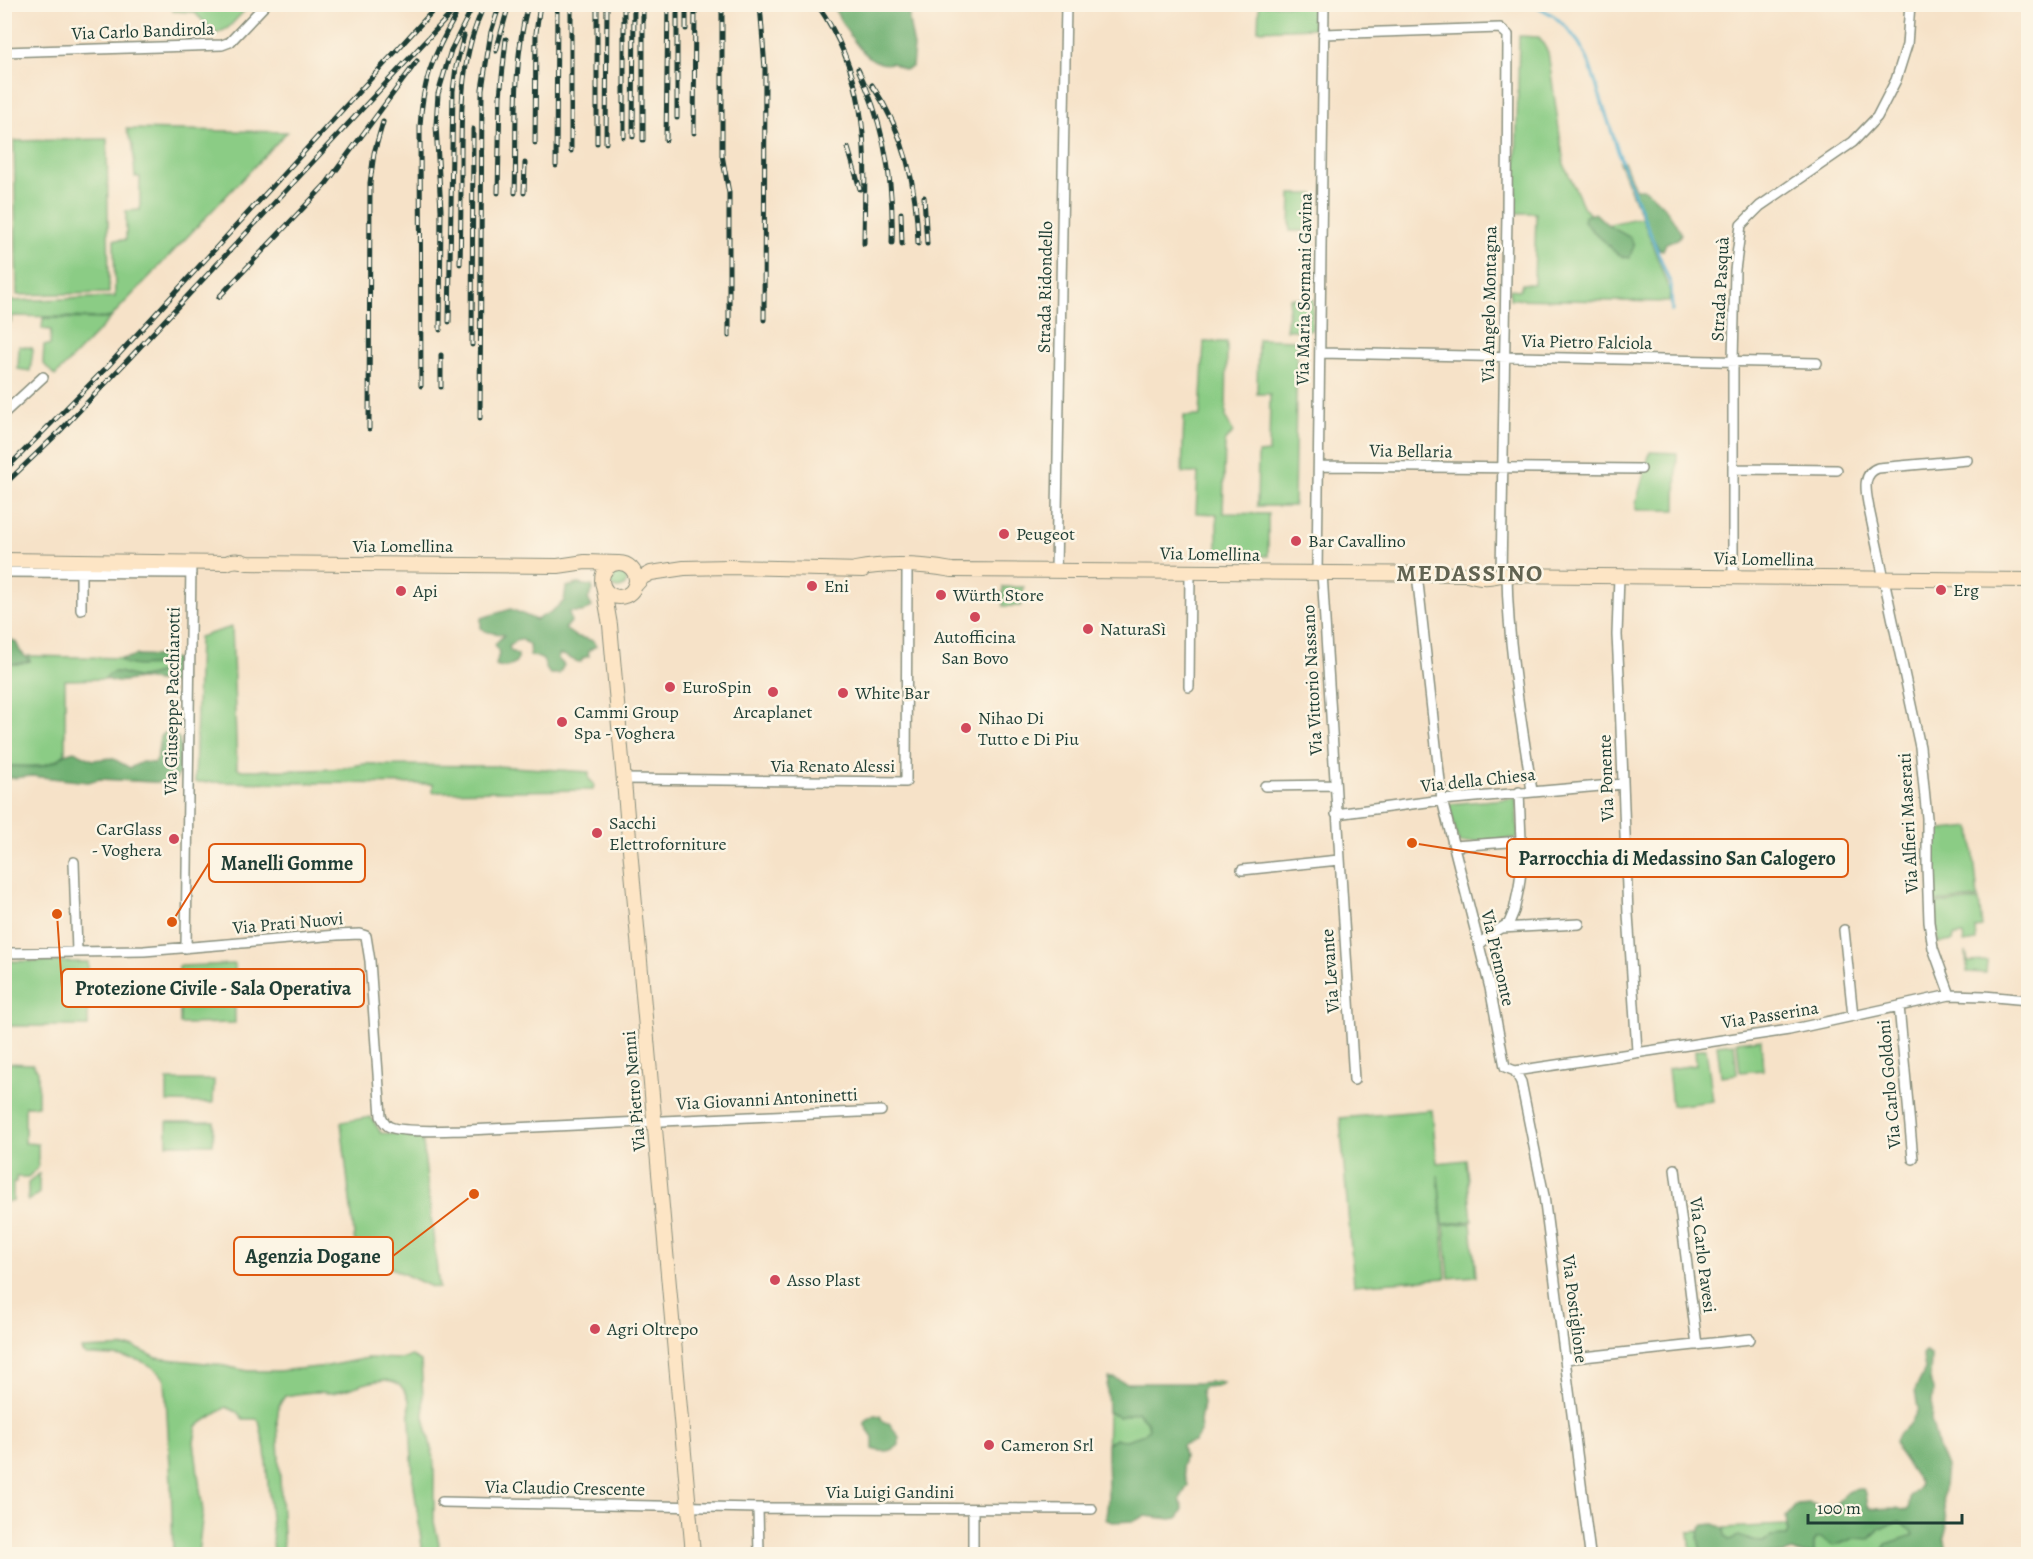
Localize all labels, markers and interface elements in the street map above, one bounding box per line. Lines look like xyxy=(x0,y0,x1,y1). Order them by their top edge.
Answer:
street label: Via Carlo Bandirola xyxy=(70,16,215,46)
street label: Via Maria Sormani Gavina xyxy=(1290,192,1318,387)
street label: Strada Ridondello xyxy=(1032,221,1058,353)
street label: Via Angelo Montagna xyxy=(1476,225,1502,384)
street label: Strada Pasquà xyxy=(1705,235,1735,342)
street label: Via Pietro Falciola xyxy=(1520,329,1653,355)
street label: Via Bellaria xyxy=(1368,438,1454,464)
place label: Peugeot xyxy=(1016,522,1075,546)
marker: Peugeot xyxy=(997,527,1011,541)
place label: Bar Cavallino xyxy=(1308,529,1406,553)
street label: Via Lomellina xyxy=(352,534,454,558)
marker: Bar Cavallino xyxy=(1289,534,1303,548)
street label: Via Lomellina xyxy=(1159,541,1261,567)
street label: Via Lomellina xyxy=(1713,546,1815,572)
district label: MEDASSINO xyxy=(1396,557,1544,589)
place label: Eni xyxy=(824,574,849,598)
place label: Erg xyxy=(1953,578,1979,602)
place label: Api xyxy=(412,579,438,603)
marker: Eni xyxy=(805,579,819,593)
place label: Würth Store xyxy=(952,583,1044,607)
marker: Erg xyxy=(1934,583,1948,597)
marker: Api xyxy=(394,584,408,598)
marker: Würth Store xyxy=(934,588,948,602)
street label: Via Vittorio Nassano xyxy=(1296,604,1328,757)
street label: Via Giuseppe Pacchiarotti xyxy=(158,607,186,796)
marker: Autofficina San Bovo xyxy=(968,610,982,624)
place label: NaturaSì xyxy=(1100,617,1166,641)
marker: NaturaSì xyxy=(1081,622,1095,636)
place label: Autofficina San Bovo xyxy=(933,625,1016,670)
place label: EuroSpin xyxy=(682,675,752,699)
marker: EuroSpin xyxy=(663,680,677,694)
place label: White Bar xyxy=(854,681,930,705)
marker: Arcaplanet xyxy=(766,685,780,699)
marker: White Bar xyxy=(836,686,850,700)
place label: Cammi Group Spa - Voghera xyxy=(574,700,679,745)
place label: Arcaplanet xyxy=(733,700,812,724)
place label: Nihao Di Tutto e Di Piu xyxy=(978,706,1079,751)
marker: Cammi Group Spa - Voghera xyxy=(555,715,569,729)
marker: Nihao Di Tutto e Di Piu xyxy=(959,721,973,735)
street label: Via Ponente xyxy=(1592,734,1620,823)
street label: Via Alfieri Maserati xyxy=(1892,752,1924,895)
street label: Via Renato Alessi xyxy=(770,754,895,778)
street label: Via della Chiesa xyxy=(1418,762,1537,798)
place label: Sacchi Elettroforniture xyxy=(609,811,727,856)
place label: CarGlass - Voghera xyxy=(92,817,163,862)
marker: Sacchi Elettroforniture xyxy=(590,826,604,840)
marker: CarGlass - Voghera xyxy=(167,832,181,846)
callout: Parrocchia di Medassino San Calogero xyxy=(1507,839,1848,877)
callout: Manelli Gomme xyxy=(209,844,365,882)
text: Parrocchia di Medassino San Calogero xyxy=(1518,845,1836,872)
text: Manelli Gomme xyxy=(221,850,353,877)
street label: Via Prati Nuovi xyxy=(231,906,344,940)
street label: Via Piemonte xyxy=(1475,907,1521,1008)
street label: Via Levante xyxy=(1315,928,1345,1015)
callout: Protezione Civile - Sala Operativa xyxy=(62,969,364,1007)
text: Protezione Civile - Sala Operativa xyxy=(75,975,352,1002)
street label: Via Passerina xyxy=(1719,995,1821,1035)
street label: Via Carlo Goldoni xyxy=(1871,1019,1907,1150)
street label: Via Pietro Nenni xyxy=(617,1030,651,1153)
street label: Via Giovanni Antoninetti xyxy=(675,1082,858,1116)
street label: Via Carlo Pavesi xyxy=(1684,1195,1722,1314)
callout: Agenzia Dogane xyxy=(234,1237,393,1275)
text: Agenzia Dogane xyxy=(244,1243,381,1270)
street label: Via Postiglione xyxy=(1556,1252,1594,1365)
place label: Asso Plast xyxy=(786,1268,860,1292)
marker: Asso Plast xyxy=(768,1273,782,1287)
place label: Agri Oltrepo xyxy=(606,1317,698,1341)
marker: Agri Oltrepo xyxy=(588,1322,602,1336)
place label: Cameron Srl xyxy=(1001,1433,1094,1457)
marker: Cameron Srl xyxy=(982,1438,996,1452)
street label: Via Claudio Crescente xyxy=(484,1475,645,1501)
street label: Via Luigi Gandini xyxy=(825,1480,954,1504)
scale bar xyxy=(1808,1487,1962,1525)
text: 100 m xyxy=(1817,1496,1861,1520)

